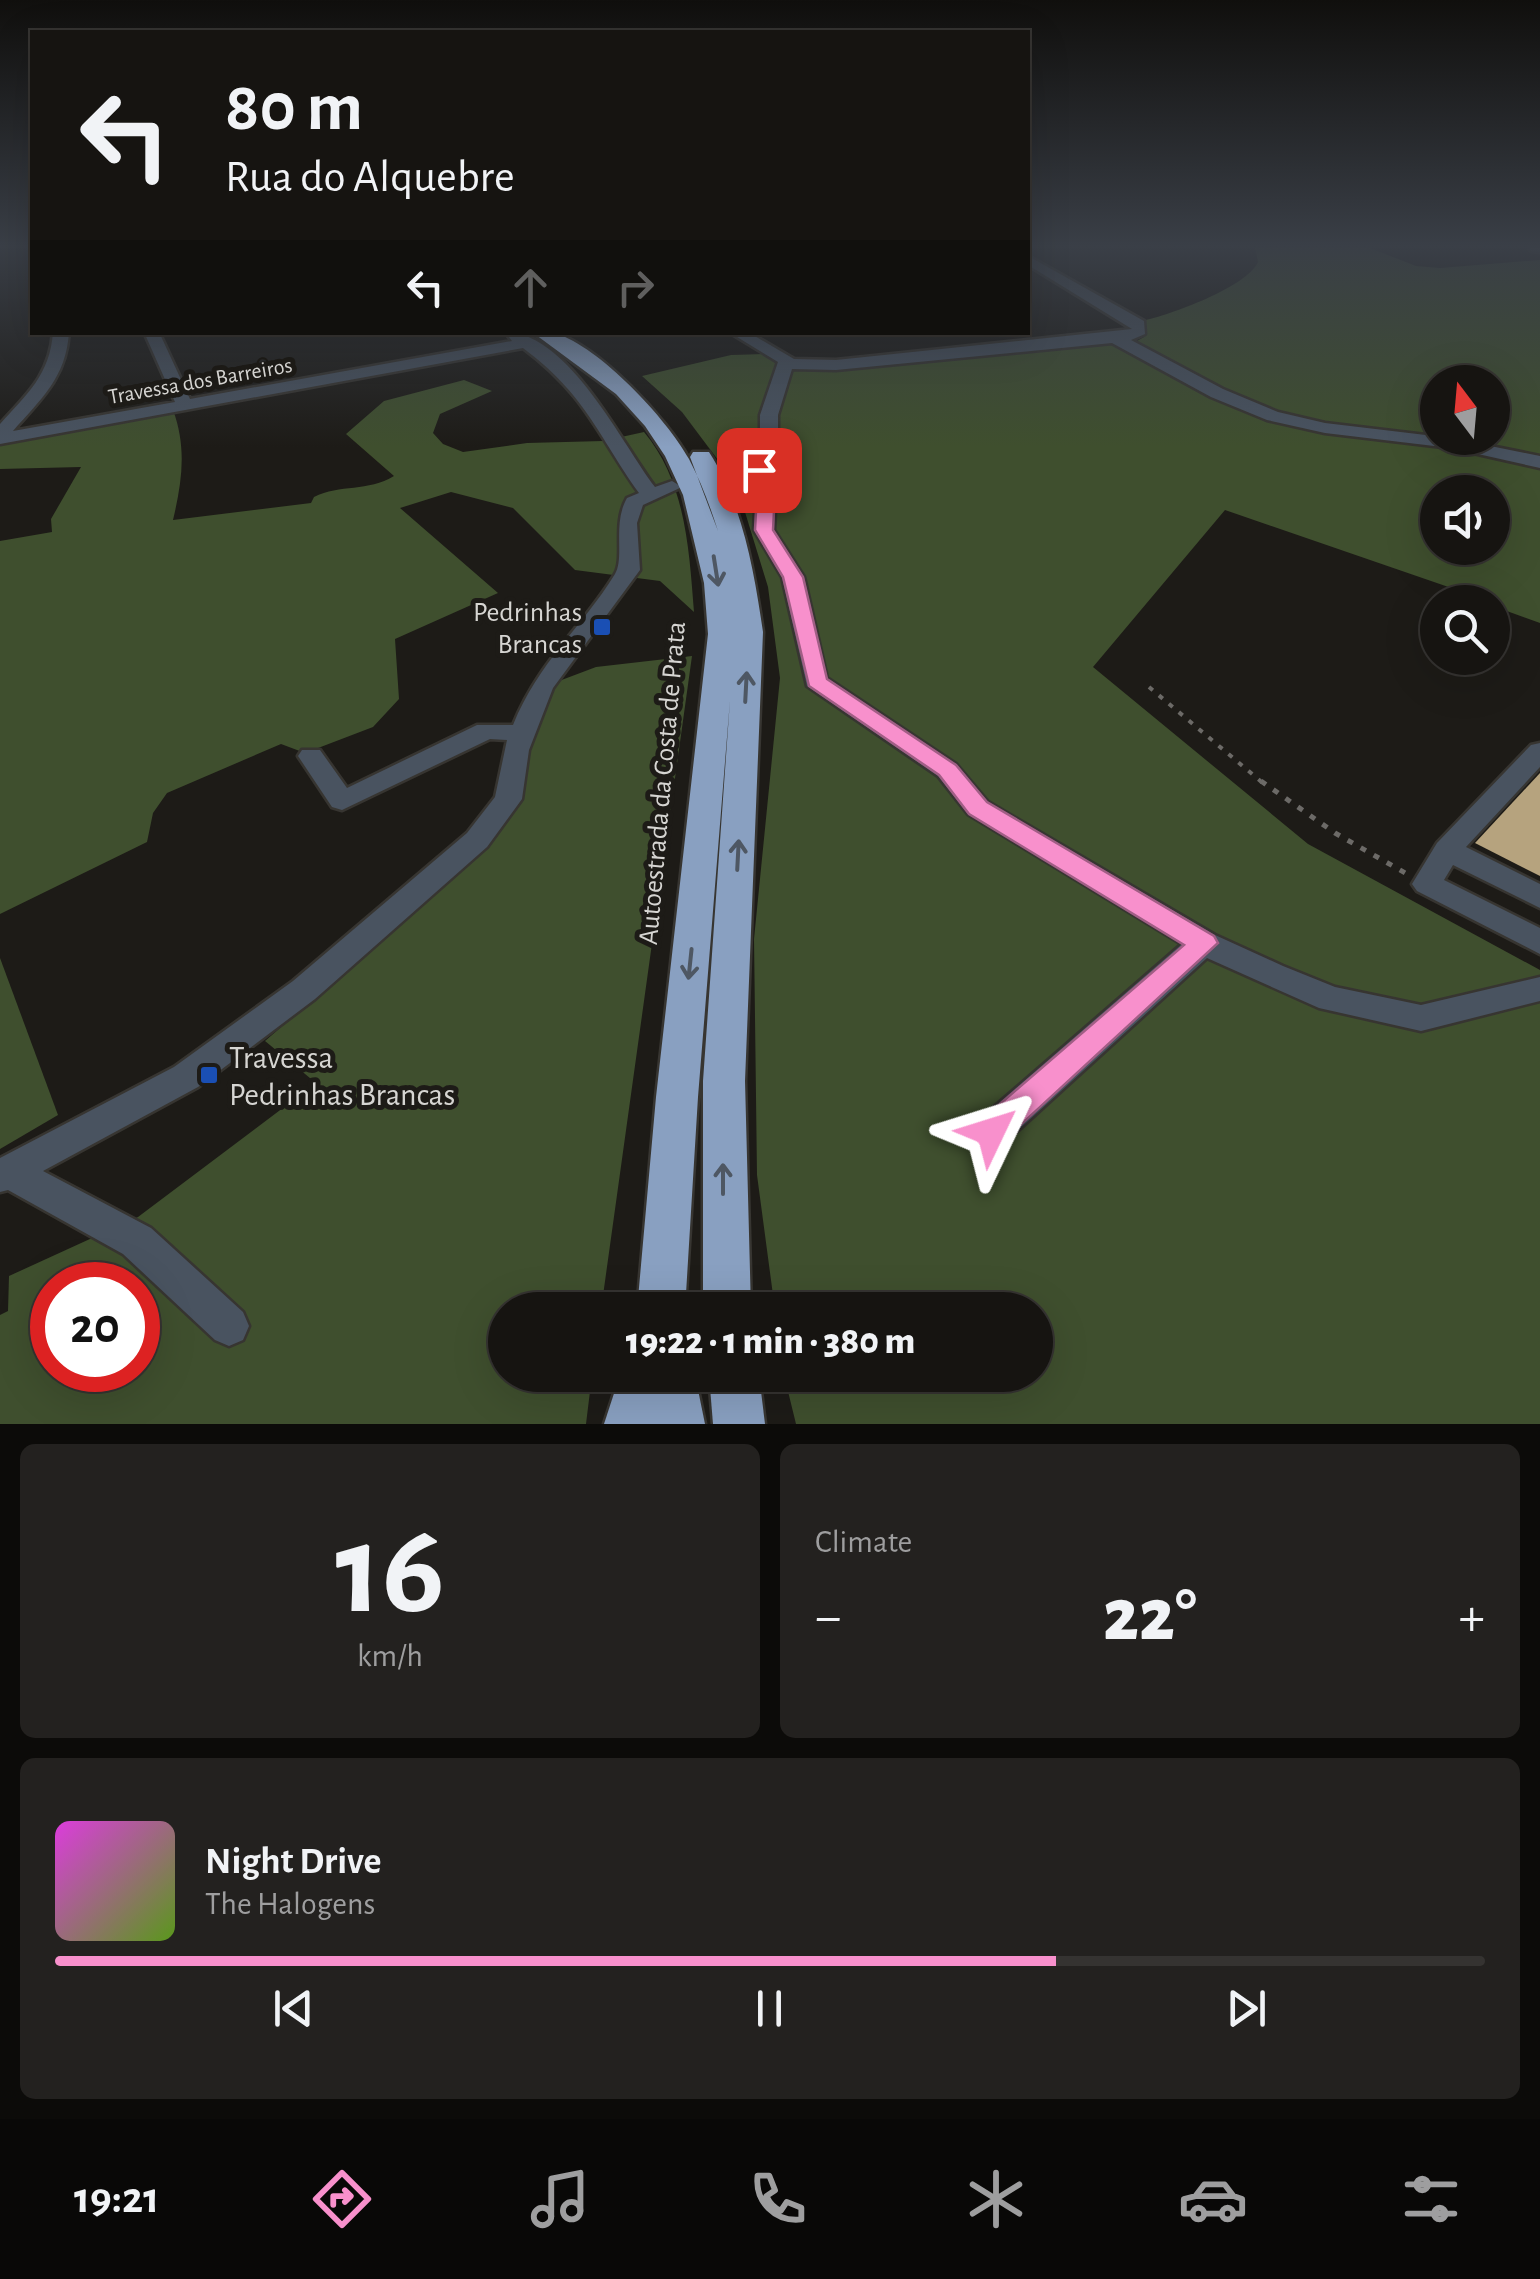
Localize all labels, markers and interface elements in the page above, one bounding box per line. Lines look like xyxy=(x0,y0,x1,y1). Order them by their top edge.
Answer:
icon: left xyxy=(60,70,190,200)
text: 80 m xyxy=(225,73,363,143)
text: Rua do Alquebre xyxy=(225,155,515,200)
icon: left xyxy=(398,260,453,315)
icon: ahead xyxy=(503,260,558,315)
icon: right xyxy=(608,260,663,315)
street label: Travessa dos Barreiros xyxy=(106,354,294,408)
north arrow xyxy=(1420,365,1510,455)
map controls xyxy=(1420,365,1510,675)
pin xyxy=(717,428,802,513)
icon: arrive xyxy=(732,443,787,498)
button: sound xyxy=(1420,475,1510,565)
one-way arrow xyxy=(707,554,726,587)
button: search xyxy=(1420,585,1510,675)
place label: Pedrinhas Brancas xyxy=(473,599,582,659)
marker: Pedrinhas Brancas xyxy=(591,616,613,638)
street label: Autoestrada da Costa de Prata xyxy=(635,620,691,946)
one-way arrow xyxy=(737,671,756,704)
one-way arrow xyxy=(729,839,748,871)
one-way arrow xyxy=(681,948,700,980)
place label: Travessa Pedrinhas Brancas xyxy=(229,1042,455,1111)
marker: Travessa Pedrinhas Brancas xyxy=(198,1064,220,1086)
position arrow xyxy=(939,1080,1043,1184)
one-way arrow xyxy=(714,1164,732,1196)
speed limit sign: 20 xyxy=(30,1262,160,1392)
text: 19:22 · 1 min · 380 m xyxy=(626,1323,915,1361)
text: 16 xyxy=(335,1507,445,1637)
text: Climate xyxy=(815,1526,912,1558)
text: 22° xyxy=(1103,1579,1197,1654)
text: − xyxy=(815,1590,841,1645)
text: + xyxy=(1459,1590,1485,1645)
text: km/h xyxy=(357,1640,423,1672)
text: Night Drive xyxy=(205,1843,381,1881)
text: The Halogens xyxy=(205,1888,375,1920)
icon: previous xyxy=(266,1981,321,2036)
icon: pause xyxy=(742,1981,797,2036)
icon: next xyxy=(1219,1981,1274,2036)
icon: directions xyxy=(307,2164,377,2234)
icon: music xyxy=(525,2164,595,2234)
icon: phone xyxy=(743,2164,813,2234)
icon: climate xyxy=(961,2164,1031,2234)
icon: car xyxy=(1178,2164,1248,2234)
icon: filters xyxy=(1396,2164,1466,2234)
text: 19:21 xyxy=(74,2176,160,2221)

